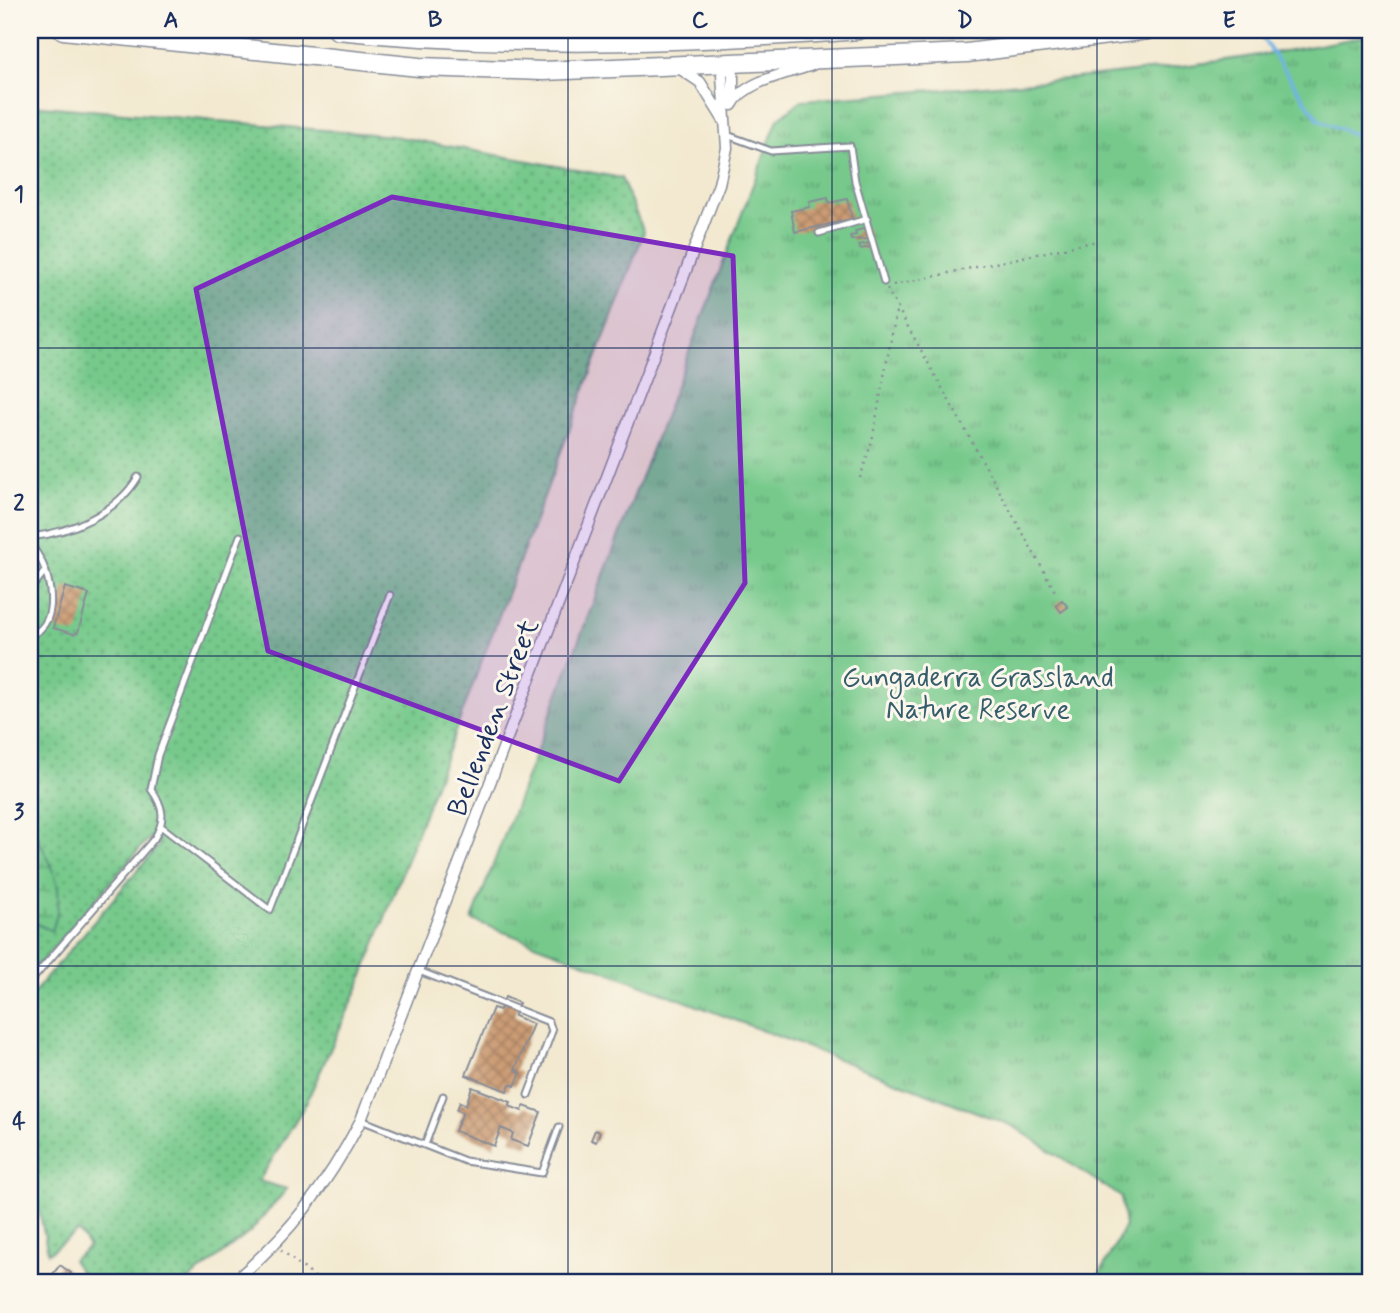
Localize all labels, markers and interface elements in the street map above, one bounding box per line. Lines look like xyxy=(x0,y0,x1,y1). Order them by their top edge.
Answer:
text: A xyxy=(163,6,179,36)
text: B xyxy=(428,6,443,36)
text: C xyxy=(692,6,709,36)
text: D xyxy=(957,6,973,36)
text: E xyxy=(1222,6,1236,36)
text: 1 xyxy=(14,180,24,210)
text: 2 xyxy=(13,489,25,519)
street label: Bellenden Street xyxy=(440,613,549,822)
park label: Gungaderra Grassland Nature Reserve xyxy=(842,660,1114,729)
text: 3 xyxy=(14,798,25,828)
text: 4 xyxy=(12,1107,26,1137)

